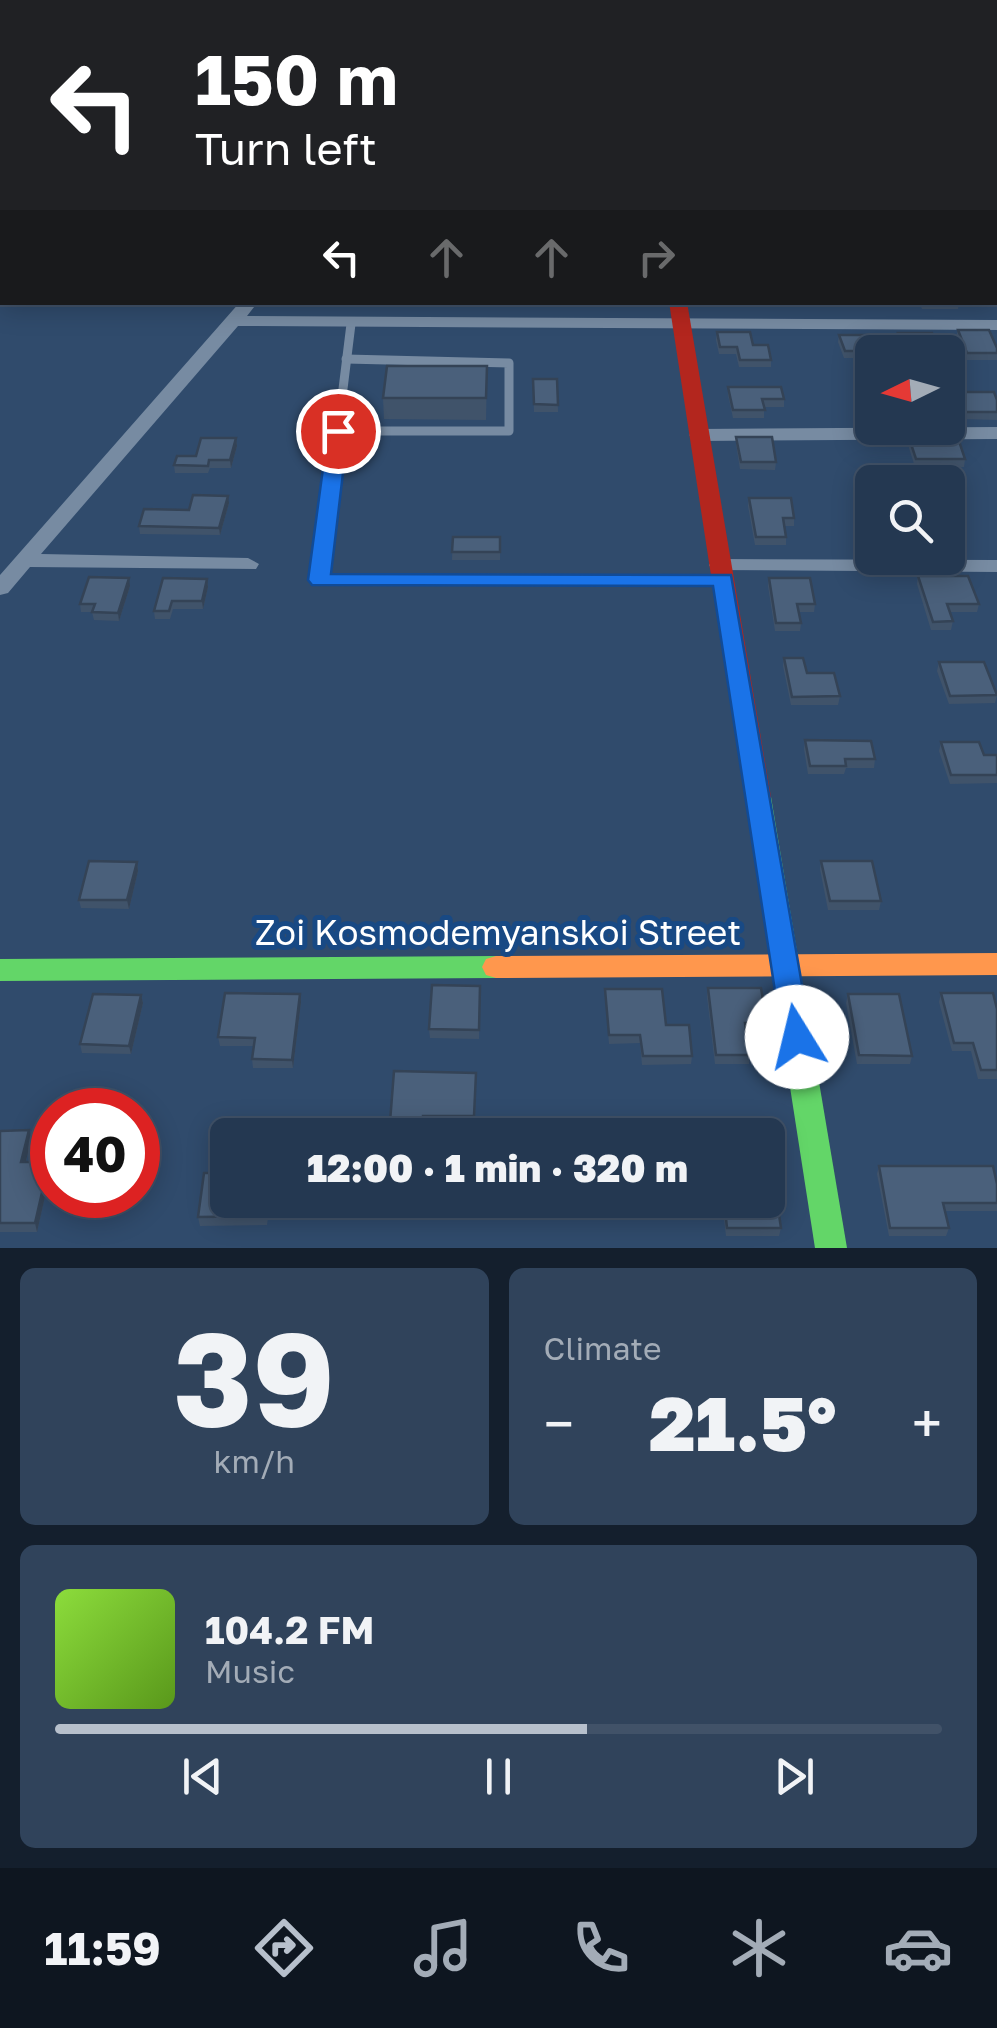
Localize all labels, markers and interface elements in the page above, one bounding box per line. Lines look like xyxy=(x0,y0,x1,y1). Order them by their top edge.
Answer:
text: 150 m xyxy=(195,36,398,120)
icon: left xyxy=(30,40,160,170)
text: Turn left xyxy=(195,121,377,175)
icon: left xyxy=(314,230,369,285)
icon: ahead xyxy=(419,230,474,285)
icon: ahead xyxy=(524,230,579,285)
icon: right xyxy=(629,230,684,285)
north arrow xyxy=(855,335,965,445)
map controls xyxy=(855,335,965,575)
pin xyxy=(296,389,381,474)
icon: arrive xyxy=(311,404,366,459)
button: search xyxy=(855,465,965,575)
street label: Zoi Kosmodemyanskoi Street xyxy=(255,911,741,953)
position arrow xyxy=(745,985,849,1089)
speed limit sign: 40 xyxy=(30,1088,160,1218)
text: 12:00 · 1 min · 320 m xyxy=(307,1145,688,1190)
text: 39 xyxy=(173,1299,335,1455)
text: Climate xyxy=(544,1329,662,1367)
text: 21.5° xyxy=(649,1377,836,1468)
text: − xyxy=(544,1390,574,1456)
text: + xyxy=(912,1390,942,1456)
text: km/h xyxy=(214,1442,295,1480)
text: 104.2 FM xyxy=(205,1607,374,1652)
text: Music xyxy=(205,1652,295,1690)
icon: previous xyxy=(175,1749,230,1804)
icon: pause xyxy=(471,1749,526,1804)
icon: next xyxy=(767,1749,822,1804)
icon: directions xyxy=(249,1913,319,1983)
icon: music xyxy=(408,1913,478,1983)
icon: phone xyxy=(566,1913,636,1983)
icon: climate xyxy=(724,1913,794,1983)
icon: car xyxy=(883,1913,953,1983)
text: 11:59 xyxy=(44,1921,161,1975)

